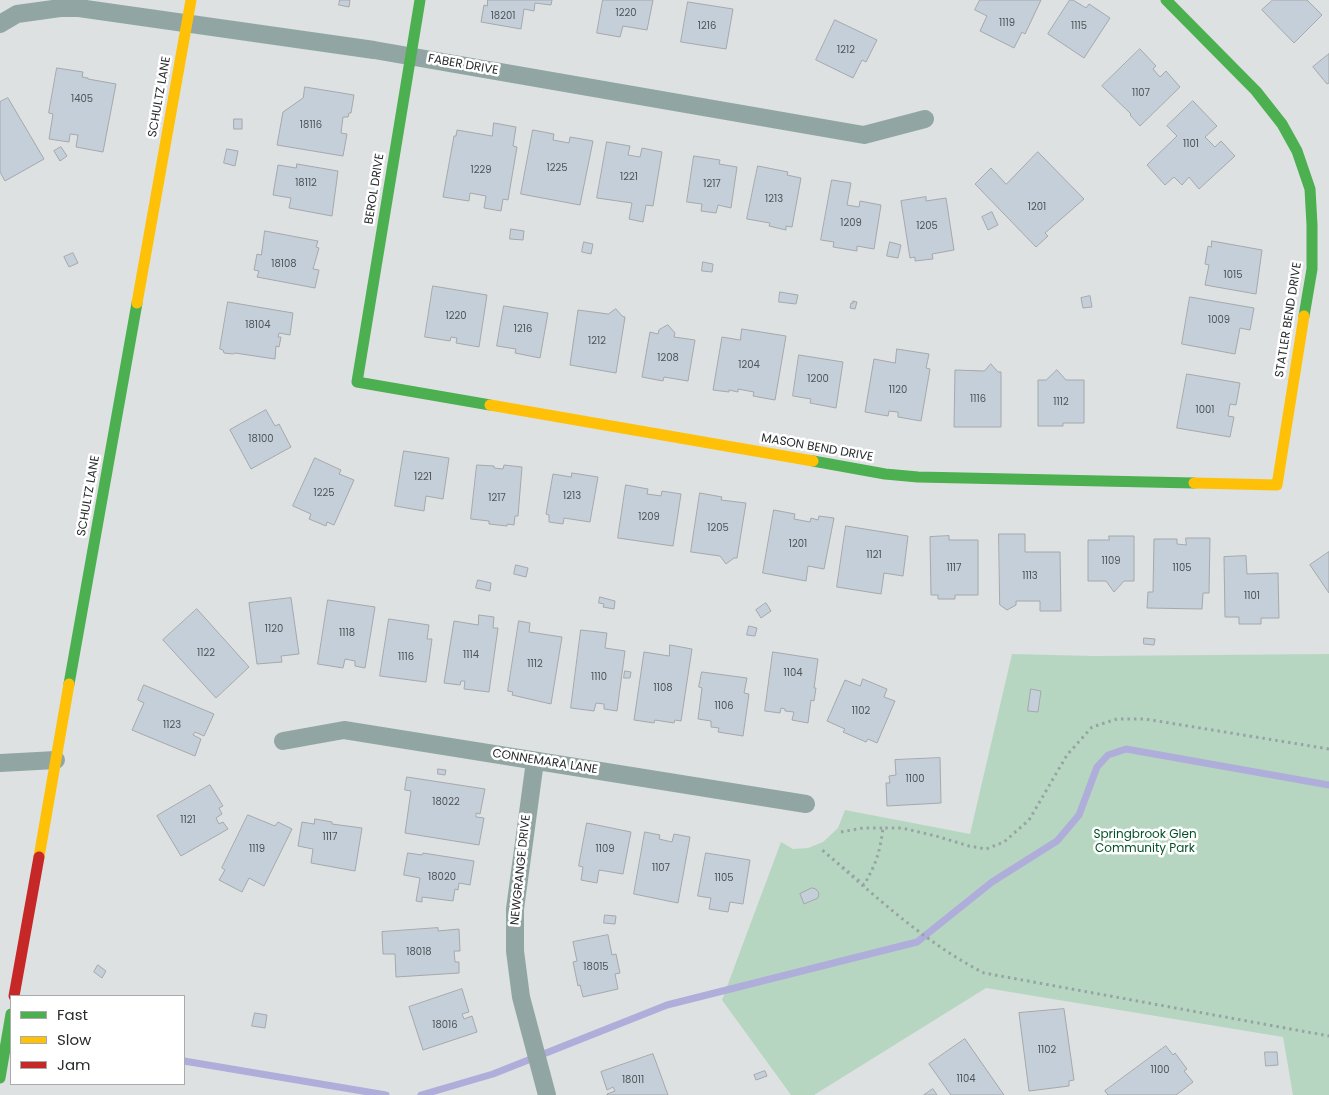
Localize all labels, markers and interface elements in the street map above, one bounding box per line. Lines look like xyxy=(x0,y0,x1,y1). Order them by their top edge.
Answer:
house number: 1220 xyxy=(616,7,636,19)
house number: 18201 xyxy=(491,10,515,22)
house number: 1119 xyxy=(999,17,1015,29)
house number: 1216 xyxy=(698,20,716,32)
house number: 1115 xyxy=(1071,20,1087,32)
house number: 1212 xyxy=(837,44,855,56)
street label: FABER DRIVE xyxy=(427,52,499,78)
street label: SCHULTZ LANE xyxy=(146,55,174,139)
house number: 1107 xyxy=(1132,87,1150,99)
house number: 1405 xyxy=(71,93,93,105)
house number: 18116 xyxy=(300,119,322,131)
house number: 1101 xyxy=(1183,138,1199,150)
street label: BEROL DRIVE xyxy=(362,153,388,225)
house number: 1225 xyxy=(547,162,567,174)
house number: 1229 xyxy=(471,164,491,176)
house number: 1221 xyxy=(620,171,638,183)
house number: 18112 xyxy=(295,177,317,189)
house number: 1217 xyxy=(703,178,721,190)
house number: 1213 xyxy=(765,193,783,205)
house number: 1201 xyxy=(1028,201,1046,213)
house number: 1209 xyxy=(840,217,862,229)
house number: 1205 xyxy=(916,220,938,232)
house number: 18108 xyxy=(271,258,297,270)
street label: STATLER BEND DRIVE xyxy=(1273,261,1305,379)
house number: 1015 xyxy=(1224,269,1242,281)
house number: 1220 xyxy=(446,310,466,322)
house number: 1009 xyxy=(1208,314,1230,326)
house number: 18104 xyxy=(245,319,271,331)
house number: 1216 xyxy=(514,323,532,335)
house number: 1212 xyxy=(588,335,606,347)
house number: 1208 xyxy=(657,352,679,364)
house number: 1204 xyxy=(738,359,760,371)
house number: 1200 xyxy=(807,373,829,385)
house number: 1120 xyxy=(889,384,907,396)
house number: 1116 xyxy=(970,393,986,405)
house number: 1112 xyxy=(1053,396,1069,408)
house number: 1001 xyxy=(1196,404,1214,416)
street label: MASON BEND DRIVE xyxy=(760,431,874,465)
house number: 18100 xyxy=(248,433,274,445)
street label: SCHULTZ LANE xyxy=(75,454,103,538)
house number: 1221 xyxy=(414,471,432,483)
house number: 1225 xyxy=(314,487,334,499)
house number: 1213 xyxy=(563,490,581,502)
house number: 1217 xyxy=(488,492,506,504)
house number: 1209 xyxy=(638,511,660,523)
house number: 1205 xyxy=(707,522,729,534)
house number: 1201 xyxy=(789,538,807,550)
house number: 1121 xyxy=(866,549,882,561)
house number: 1109 xyxy=(1102,555,1120,567)
house number: 1117 xyxy=(946,562,962,574)
house number: 1105 xyxy=(1173,562,1191,574)
house number: 1113 xyxy=(1022,570,1038,582)
house number: 1101 xyxy=(1244,590,1260,602)
house number: 1120 xyxy=(265,623,283,635)
house number: 1118 xyxy=(339,627,355,639)
house number: 1122 xyxy=(197,647,215,659)
house number: 1114 xyxy=(463,649,479,661)
house number: 1116 xyxy=(398,651,414,663)
house number: 1112 xyxy=(527,658,543,670)
house number: 1104 xyxy=(784,667,802,679)
house number: 1110 xyxy=(591,671,607,683)
house number: 1108 xyxy=(654,682,672,694)
house number: 1106 xyxy=(714,700,734,712)
house number: 1102 xyxy=(852,705,870,717)
house number: 1123 xyxy=(163,719,181,731)
street label: CONNEMARA LANE xyxy=(491,747,599,777)
house number: 1100 xyxy=(906,773,924,785)
house number: 18022 xyxy=(432,796,460,808)
house number: 1121 xyxy=(180,814,196,826)
street label: NEWGRANGE DRIVE xyxy=(508,814,534,926)
park label: Springbrook Glen Community Park xyxy=(1093,828,1197,856)
house number: 1117 xyxy=(322,831,338,843)
house number: 1119 xyxy=(249,843,265,855)
house number: 1109 xyxy=(596,843,614,855)
house number: 1107 xyxy=(652,862,670,874)
house number: 18020 xyxy=(428,871,456,883)
house number: 1105 xyxy=(715,872,733,884)
house number: 18018 xyxy=(406,946,432,958)
house number: 18015 xyxy=(583,961,609,973)
legend xyxy=(10,995,185,1085)
text: Fast xyxy=(57,1004,88,1025)
house number: 18016 xyxy=(432,1019,458,1031)
text: Slow xyxy=(57,1029,91,1050)
house number: 1102 xyxy=(1038,1044,1056,1056)
text: Jam xyxy=(57,1054,91,1075)
house number: 1100 xyxy=(1151,1064,1169,1076)
house number: 1104 xyxy=(957,1073,975,1085)
house number: 18011 xyxy=(622,1074,644,1086)

